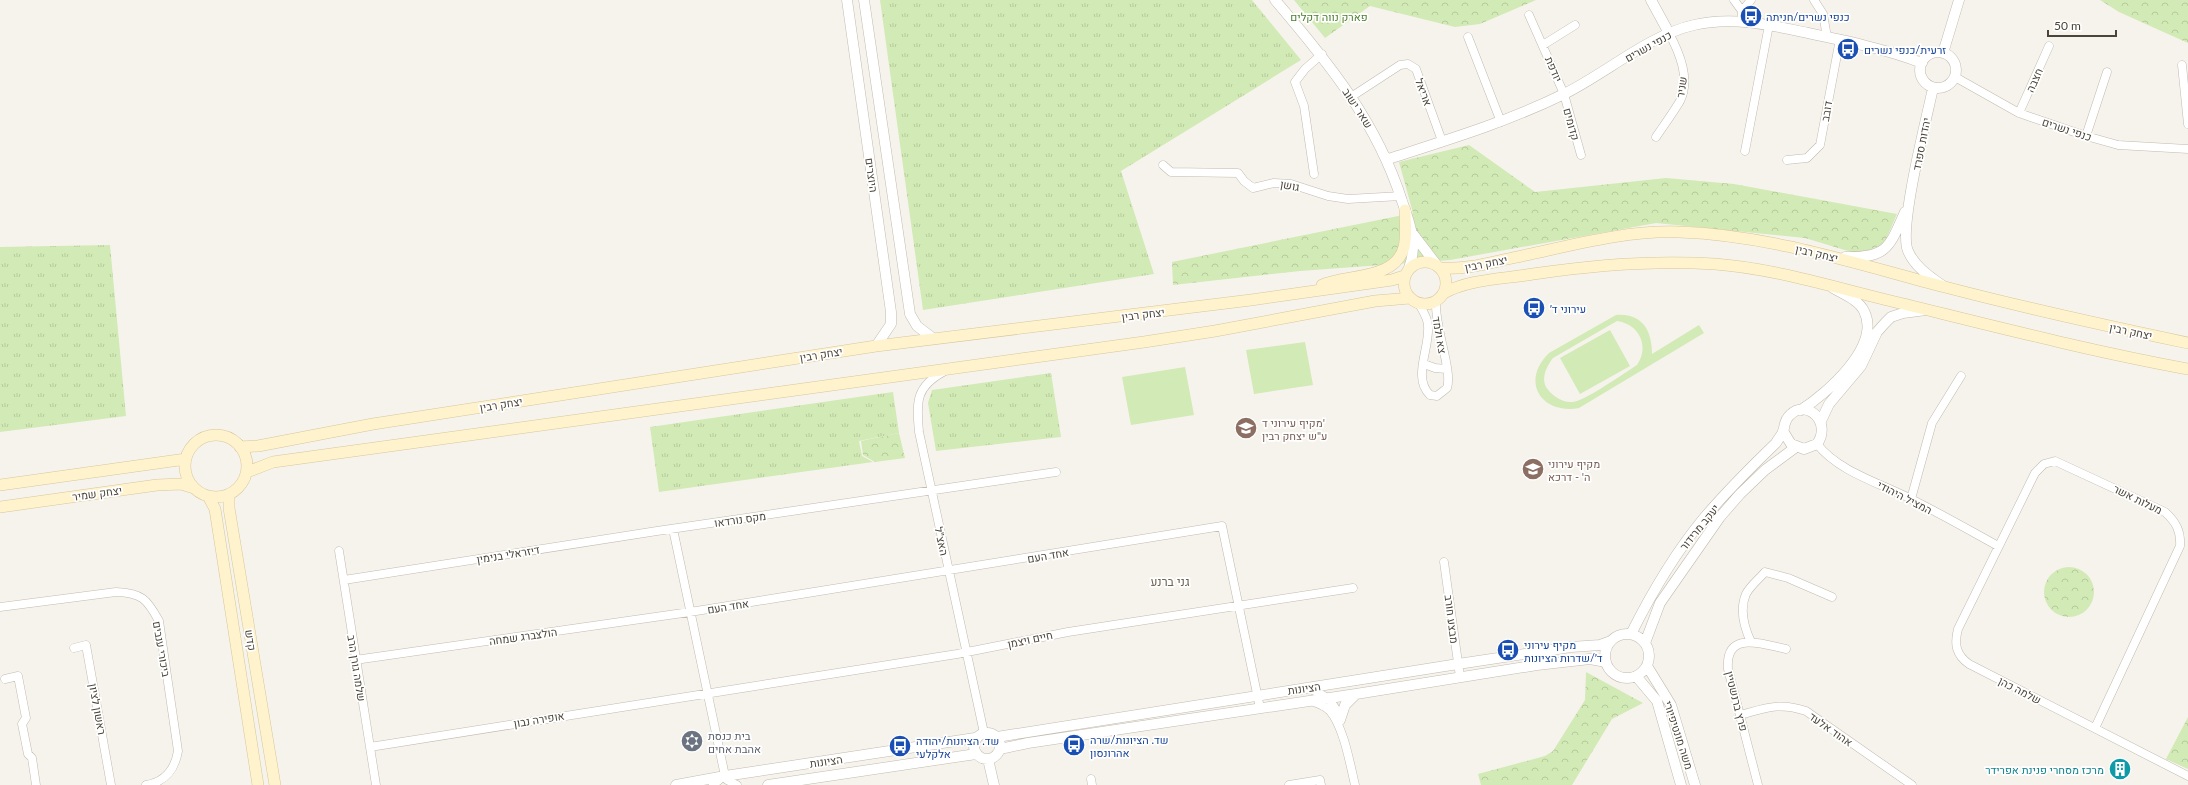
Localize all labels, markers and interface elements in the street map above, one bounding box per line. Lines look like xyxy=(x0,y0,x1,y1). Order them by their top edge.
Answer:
bus stop icon: כנפי נשרים/חניתה xyxy=(1738,3,1764,29)
park label: פארק נווה דקלים xyxy=(1290,10,1368,23)
place label: כנפי נשרים/חניתה xyxy=(1766,10,1850,23)
scale bar xyxy=(2048,12,2116,38)
text: 50 m xyxy=(2054,18,2081,33)
street label: כנפי נשרים xyxy=(1622,28,1674,64)
bus stop icon: זרעית/כנפי נשרים xyxy=(1835,36,1861,62)
place label: זרעית/כנפי נשרים xyxy=(1864,43,1946,56)
street label: יודפת xyxy=(1543,54,1565,84)
street label: חצבה xyxy=(2023,66,2045,94)
street label: שניר xyxy=(1673,75,1689,99)
street label: אריאל xyxy=(1413,76,1435,108)
street label: שאר ישוב xyxy=(1340,86,1376,130)
street label: דובב xyxy=(1818,99,1834,122)
street label: קדומים xyxy=(1561,106,1583,142)
street label: כנפי נשרים xyxy=(2041,115,2093,143)
street label: יהדות ספרד xyxy=(1910,117,1932,171)
street label: היוצרים xyxy=(863,157,881,193)
street label: גושן xyxy=(1279,177,1301,193)
street label: יצחק רבין xyxy=(1794,242,1840,264)
street label: יצחק רבין xyxy=(1463,252,1509,274)
bus stop icon: עירוני ד׳ xyxy=(1521,295,1547,321)
place label: עירוני ד׳ xyxy=(1550,302,1586,315)
street label: יצחק רבין xyxy=(1121,305,1165,323)
street label: צא ולמד xyxy=(1430,315,1450,355)
street label: יצחק רבין xyxy=(2108,320,2154,342)
street label: יצחק רבין xyxy=(799,344,843,364)
street label: יצחק רבין xyxy=(479,394,523,414)
school or university icon: מקיף עירוני ד' ע"ש יצחק רבין xyxy=(1233,415,1259,441)
place label: מקיף עירוני ד' ע"ש יצחק רבין xyxy=(1262,416,1327,442)
school or university icon: מקיף עירוני ה' - דרכא xyxy=(1520,456,1546,482)
place label: מקיף עירוני ה' - דרכא xyxy=(1548,457,1600,483)
street label: המציל היהודי xyxy=(1875,478,1935,516)
street label: מעלות אשר xyxy=(2111,482,2165,516)
street label: יצחק שמיר xyxy=(71,483,123,503)
street label: יעקב מרידור xyxy=(1677,501,1721,553)
street label: מקס נורדאו xyxy=(713,509,767,529)
street label: האצ"ל xyxy=(933,525,951,557)
street label: דיזראלי בנימין xyxy=(476,543,541,565)
street label: אחד העם xyxy=(1026,545,1070,565)
district label: גני ברנע xyxy=(1150,574,1190,589)
street label: מבצע חורב xyxy=(1443,594,1461,644)
street label: אחד העם xyxy=(706,596,750,616)
street label: ביכורי ענבים xyxy=(151,620,173,678)
street label: הולצברג שמחה xyxy=(488,625,558,647)
street label: קדש xyxy=(243,628,259,652)
street label: חיים ויצמן xyxy=(1006,628,1054,650)
street label: שלמה גורן הרב xyxy=(345,634,369,702)
bus stop icon: מקיף עירוני ד׳/שדרות הציונות xyxy=(1495,637,1521,663)
place label: מקיף עירוני ד׳/שדרות הציונות xyxy=(1524,638,1603,664)
street label: פרץ ברנשטיין xyxy=(1723,670,1751,732)
street label: שלמה כהן xyxy=(1996,674,2044,706)
street label: הציונות xyxy=(1287,679,1321,697)
street label: ראשון לציון xyxy=(87,682,109,736)
street label: משה מונטיפיורי xyxy=(1662,699,1696,771)
street label: אופירה נבון xyxy=(513,709,565,729)
street label: אהוד אלעד xyxy=(1807,709,1855,749)
synagogue icon: בית כנסת אהבת אחים xyxy=(679,728,705,754)
place label: בית כנסת אהבת אחים xyxy=(708,729,761,755)
bus stop icon: שד. הציונות/שרה אהרונסון xyxy=(1061,732,1087,758)
bus stop icon: שד. הציונות/יהודה אלקלעי xyxy=(887,733,913,759)
place label: שד. הציונות/שרה אהרונסון xyxy=(1090,733,1169,759)
place label: שד. הציונות/יהודה אלקלעי xyxy=(916,734,999,760)
street label: הציונות xyxy=(809,752,843,770)
building icon: מרכז מסחרי פנינת אפרידר xyxy=(2107,756,2133,782)
place label: מרכז מסחרי פנינת אפרידר xyxy=(1985,763,2104,776)

